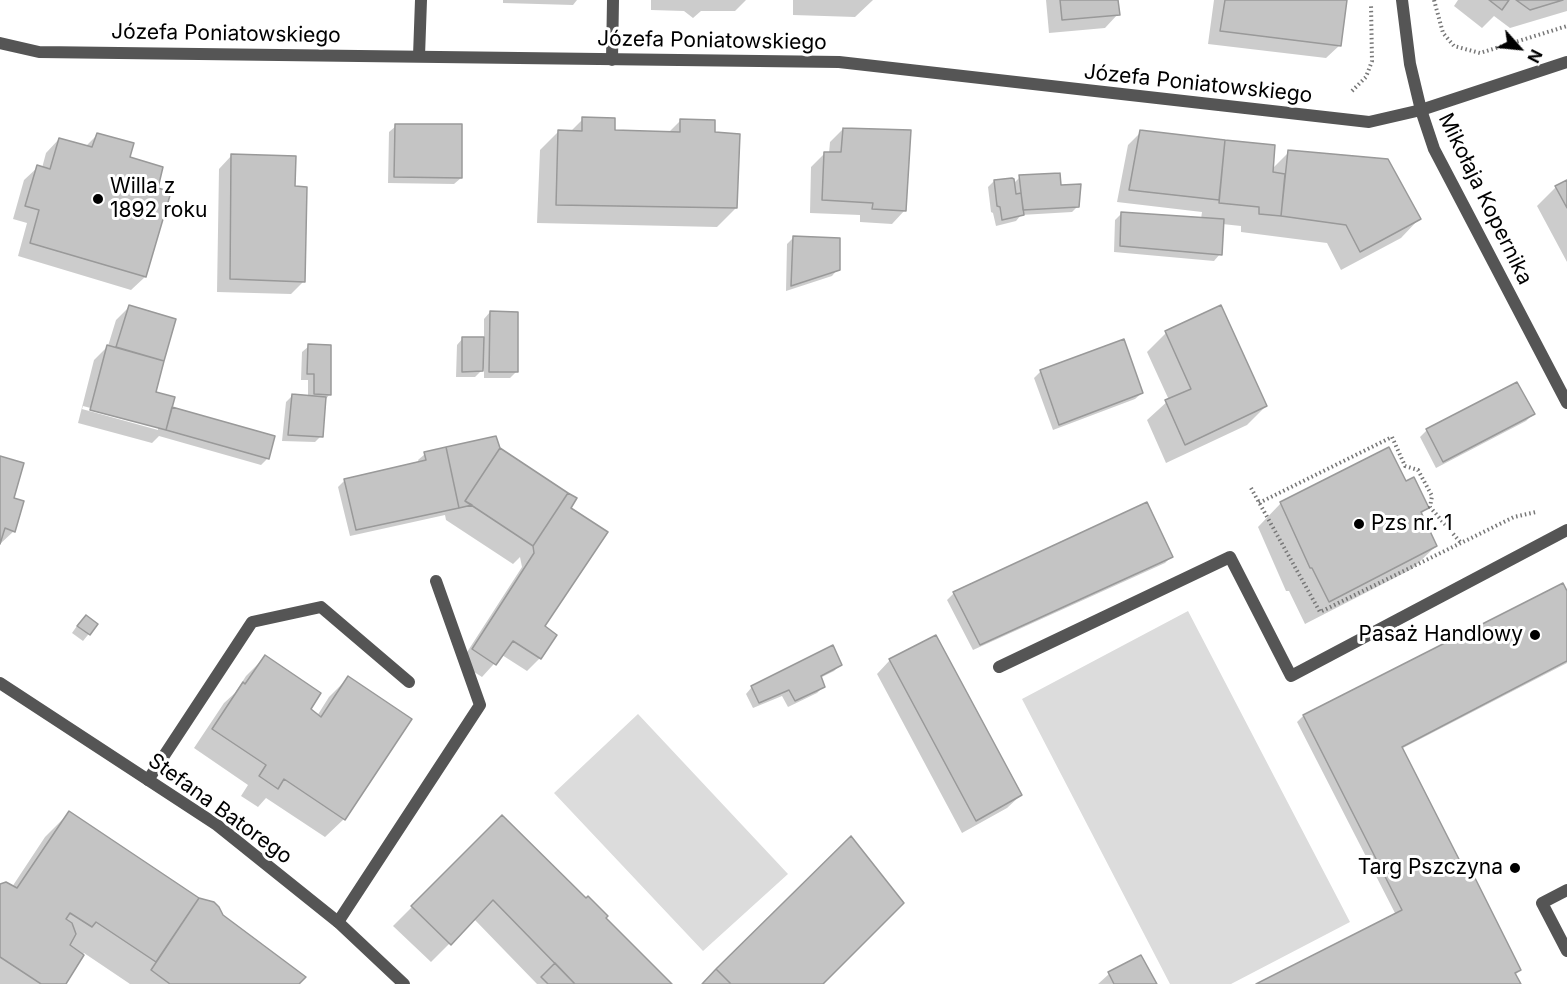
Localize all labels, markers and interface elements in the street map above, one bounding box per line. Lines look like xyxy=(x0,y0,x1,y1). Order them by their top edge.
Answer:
north arrow xyxy=(1489,18,1549,78)
street label: Józefa Poniatowskiego xyxy=(111,19,341,49)
street label: Józefa Poniatowskiego xyxy=(597,26,827,56)
text: N xyxy=(1523,46,1547,66)
street label: Józefa Poniatowskiego xyxy=(1083,59,1313,109)
street label: Mikołaja Kopernika xyxy=(1433,109,1537,289)
place label: Willa z 1892 roku xyxy=(110,174,207,224)
marker: Willa z 1892 roku xyxy=(91,192,105,206)
place label: Pzs nr. 1 xyxy=(1371,511,1452,537)
marker: Pzs nr. 1 xyxy=(1352,517,1366,531)
place label: Pasaż Handlowy xyxy=(1358,622,1523,648)
marker: Pasaż Handlowy xyxy=(1528,628,1542,642)
street label: Stefana Batorego xyxy=(143,748,297,870)
place label: Targ Pszczyna xyxy=(1358,855,1503,881)
marker: Targ Pszczyna xyxy=(1508,861,1522,875)

